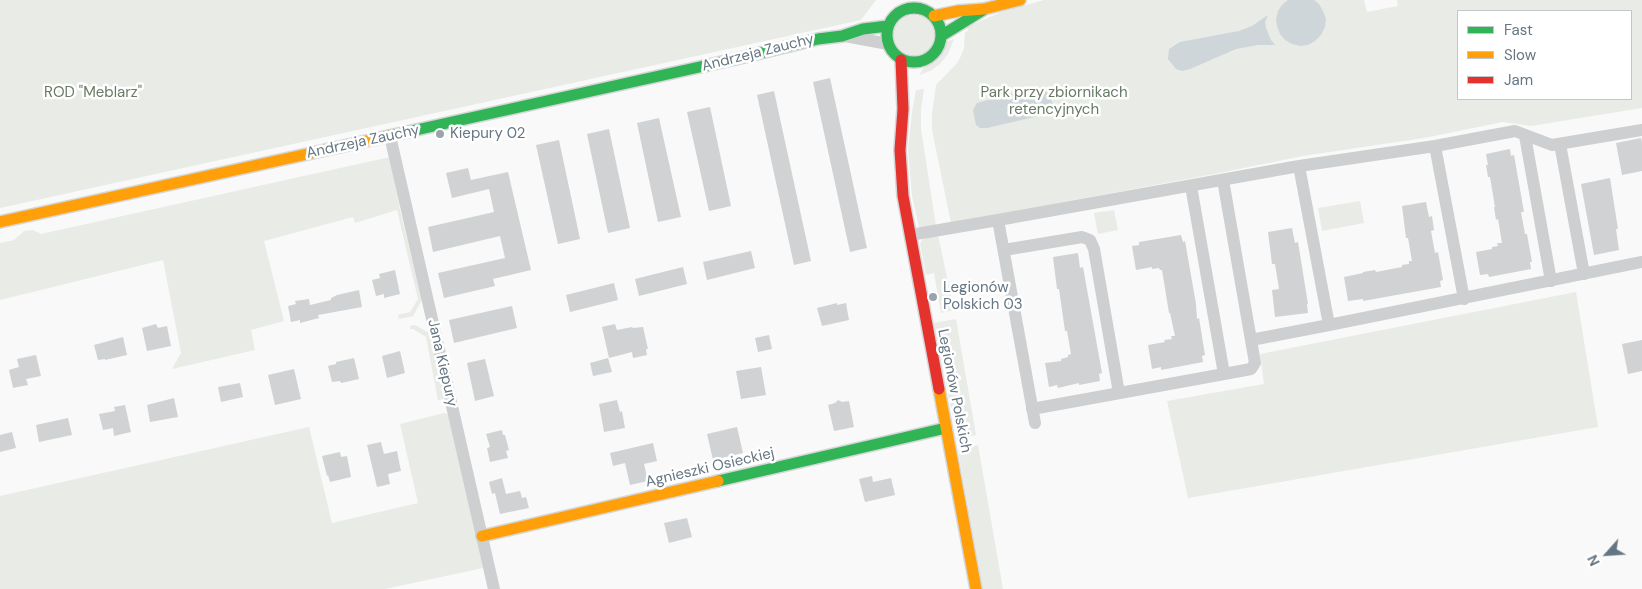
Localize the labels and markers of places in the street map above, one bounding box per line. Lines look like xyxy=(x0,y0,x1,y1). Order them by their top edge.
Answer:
place label: Kiepury 02 xyxy=(450,125,525,143)
marker: Kiepury 02 xyxy=(434,128,446,140)
place label: Legionów Polskich 03 xyxy=(943,279,1023,314)
marker: Legionów Polskich 03 xyxy=(927,291,939,303)

